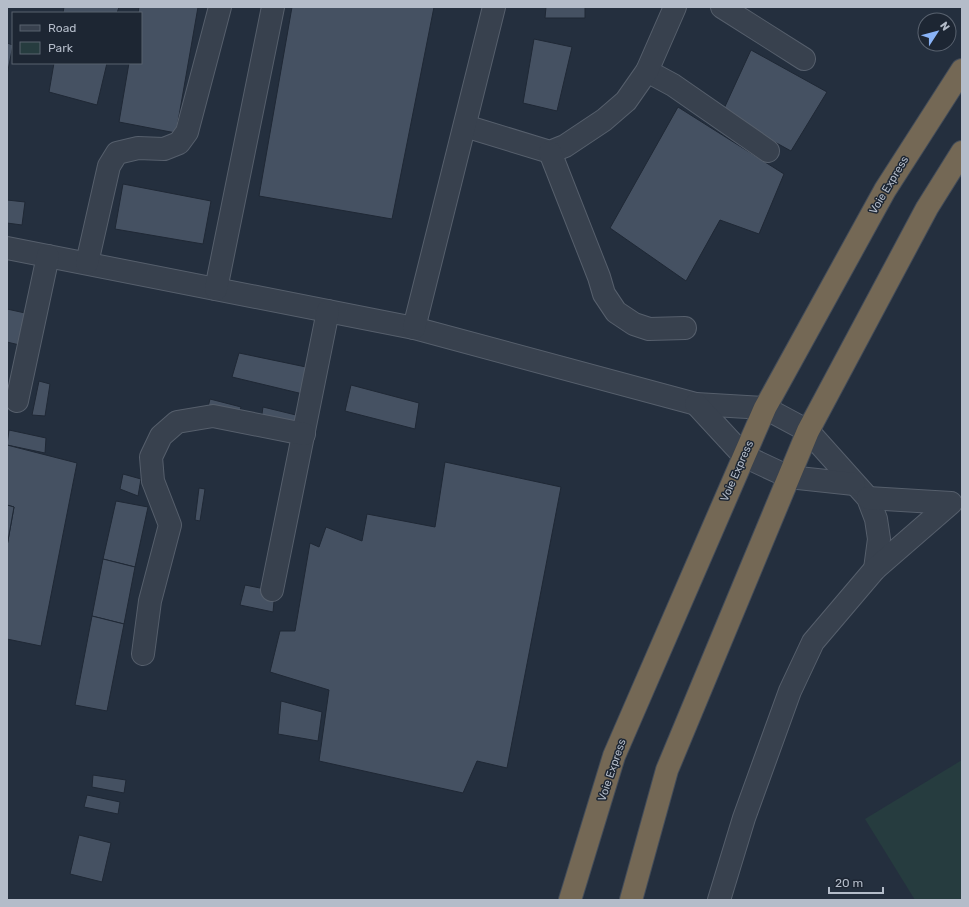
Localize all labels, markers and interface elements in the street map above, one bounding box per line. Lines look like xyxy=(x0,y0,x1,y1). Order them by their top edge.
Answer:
legend xyxy=(12,12,142,64)
north arrow xyxy=(917,12,957,52)
text: N xyxy=(937,19,952,34)
text: Road xyxy=(48,21,76,35)
text: Park xyxy=(48,41,74,55)
street label: Voie Express xyxy=(867,153,912,216)
street label: Voie Express xyxy=(718,438,756,503)
street label: Voie Express xyxy=(595,737,629,803)
scale bar xyxy=(829,869,883,895)
text: 20 m xyxy=(835,876,863,890)

